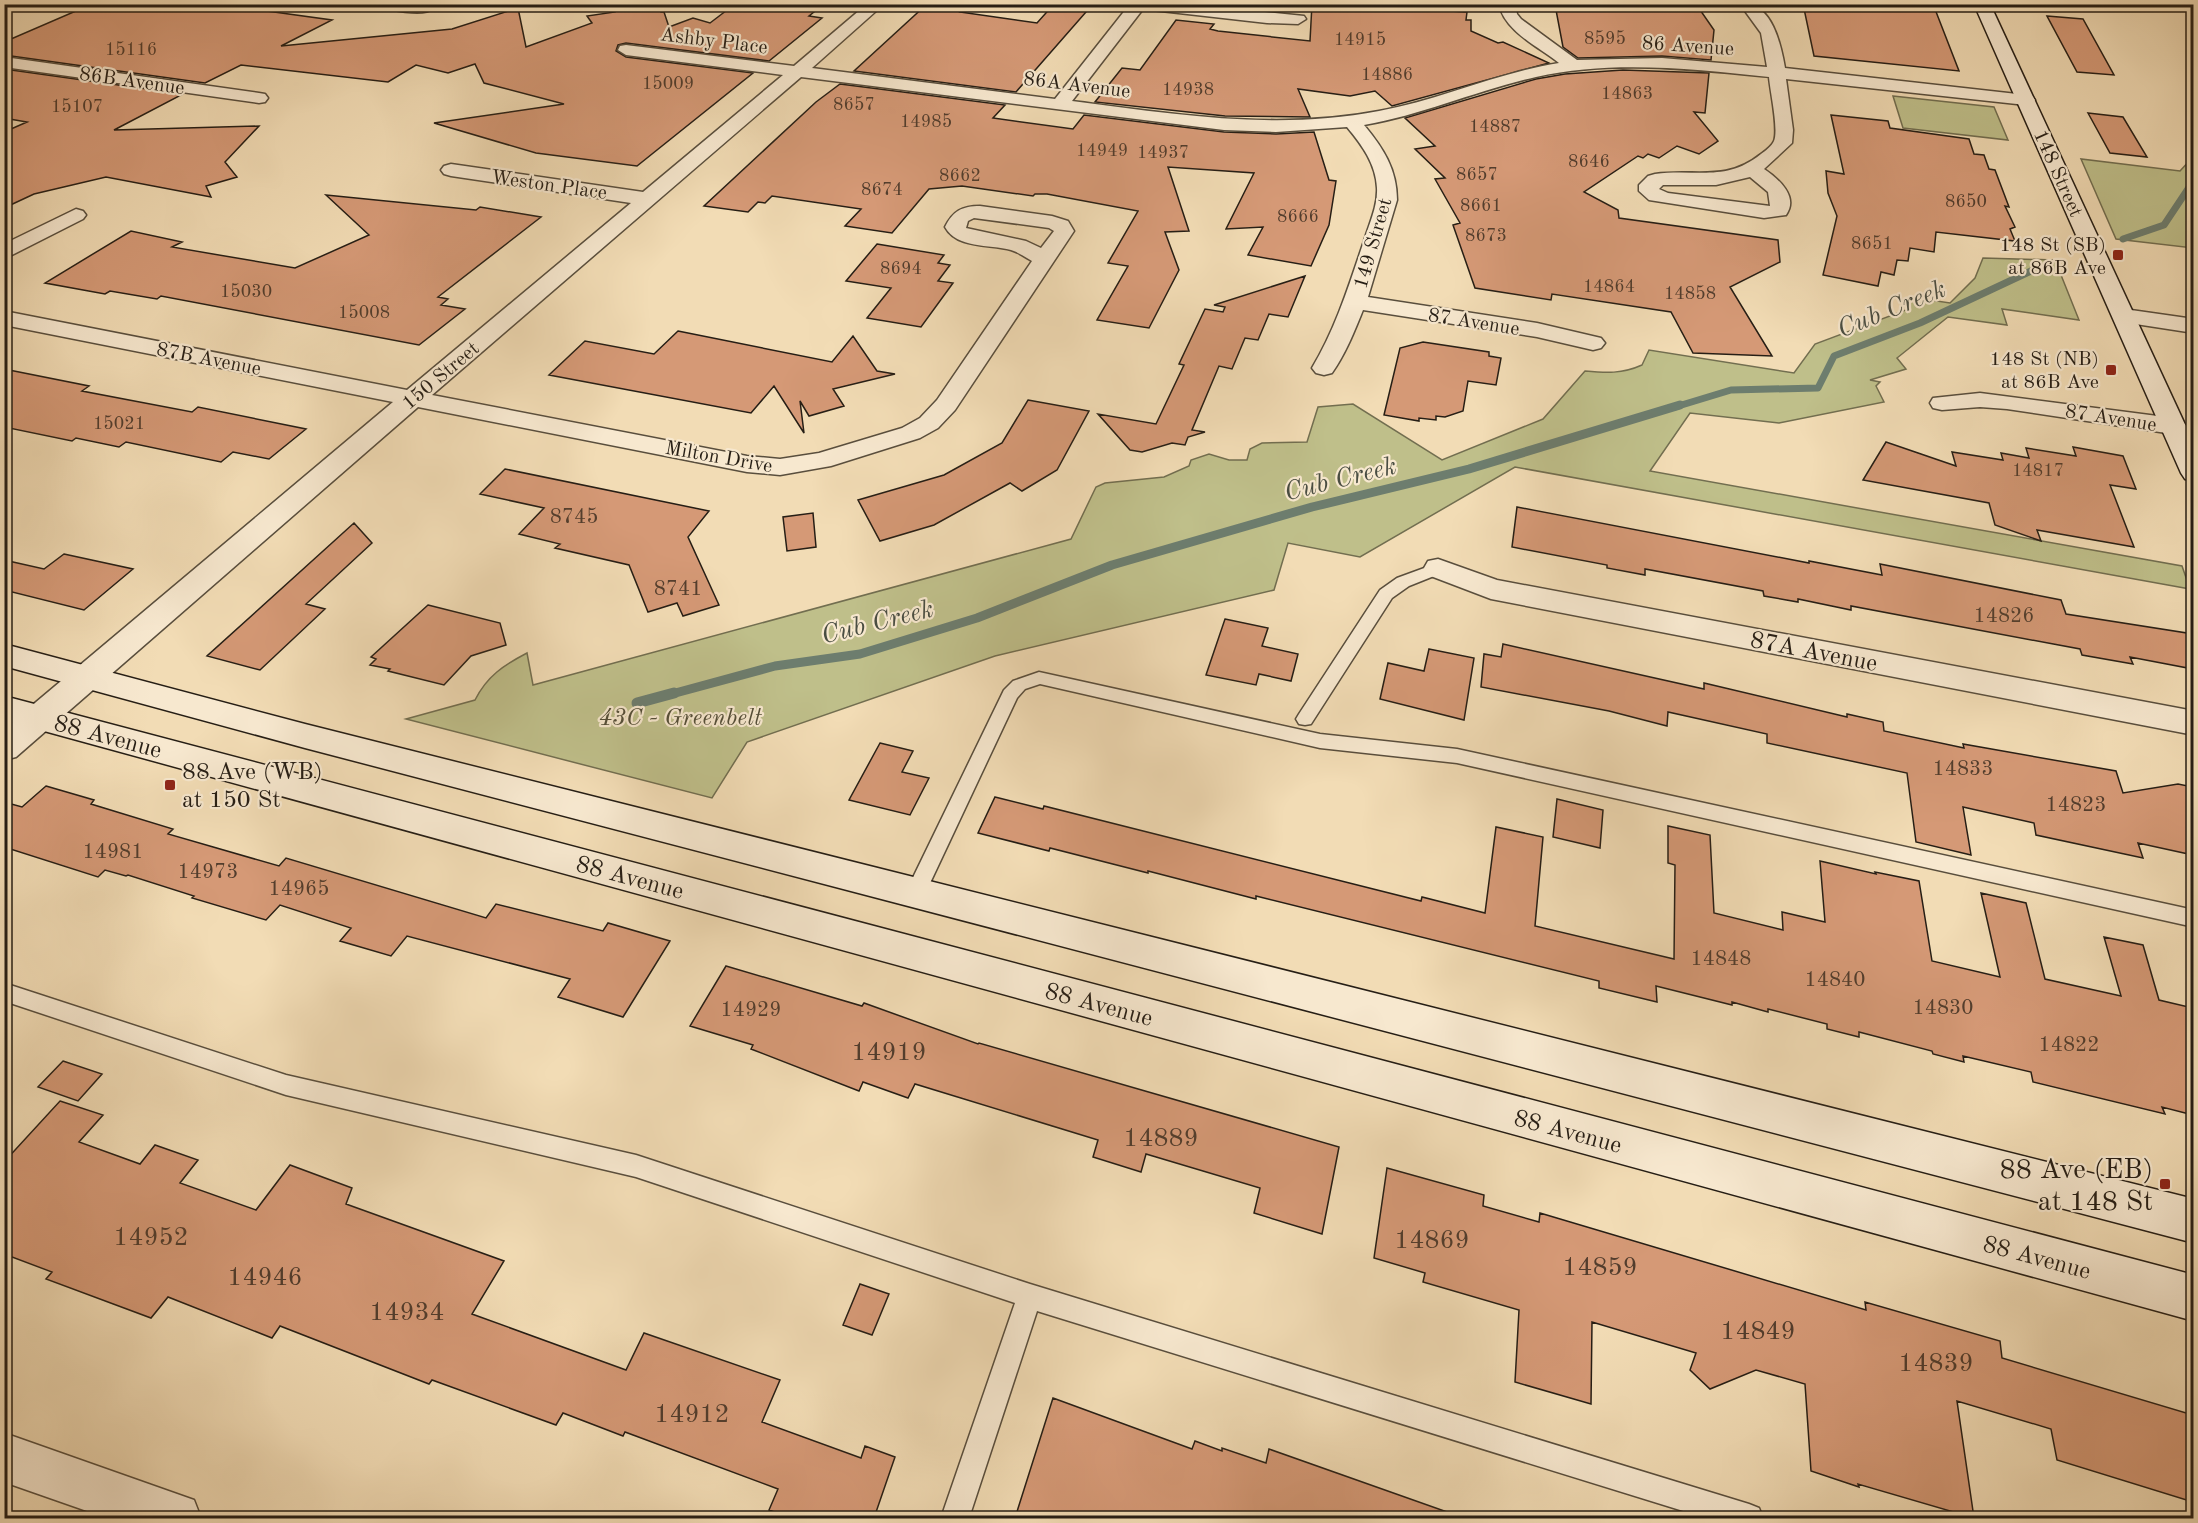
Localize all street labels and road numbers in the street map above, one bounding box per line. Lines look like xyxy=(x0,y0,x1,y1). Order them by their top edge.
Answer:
street label: Ashby Place xyxy=(659,25,769,58)
street label: 86 Avenue xyxy=(1641,34,1735,60)
street label: 86B Avenue xyxy=(78,65,186,99)
street label: 86A Avenue xyxy=(1022,70,1131,102)
street label: 148 Street xyxy=(2029,127,2085,221)
street label: Weston Place xyxy=(489,168,608,204)
street label: 149 Street xyxy=(1351,196,1396,291)
street label: 87 Avenue xyxy=(1427,306,1521,340)
street label: 150 Street xyxy=(399,339,483,414)
street label: 87B Avenue xyxy=(155,340,263,380)
street label: 87 Avenue xyxy=(2064,402,2158,436)
street label: Milton Drive xyxy=(663,439,774,477)
street label: 87A Avenue xyxy=(1748,629,1879,677)
street label: 88 Avenue xyxy=(51,712,164,764)
street label: 88 Avenue xyxy=(573,853,686,905)
street label: 88 Avenue xyxy=(1042,980,1155,1032)
street label: 88 Avenue xyxy=(1511,1107,1624,1159)
street label: 88 Avenue xyxy=(1980,1233,2093,1285)

